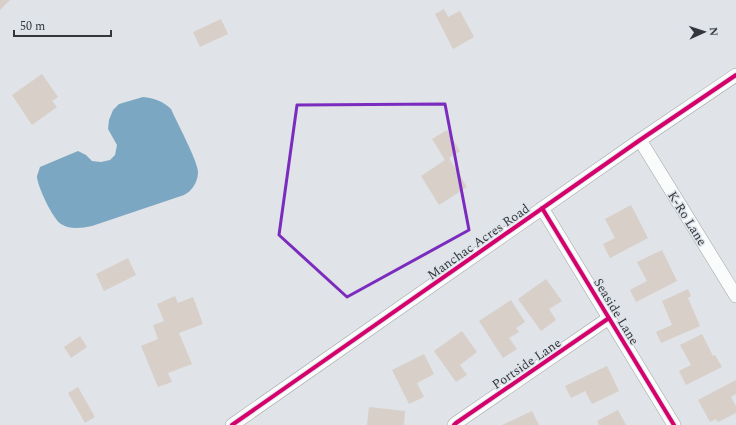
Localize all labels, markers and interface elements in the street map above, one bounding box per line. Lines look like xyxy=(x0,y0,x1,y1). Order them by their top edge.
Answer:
scale bar xyxy=(14,12,111,38)
north arrow xyxy=(684,12,724,52)
text: 50 m xyxy=(20,17,45,36)
text: N xyxy=(705,27,722,36)
street label: K-Ro Lane xyxy=(663,187,712,250)
street label: Manchac Acres Road xyxy=(423,199,534,285)
street label: Seaside Lane xyxy=(588,274,644,349)
street label: Portside Lane xyxy=(488,333,565,394)

